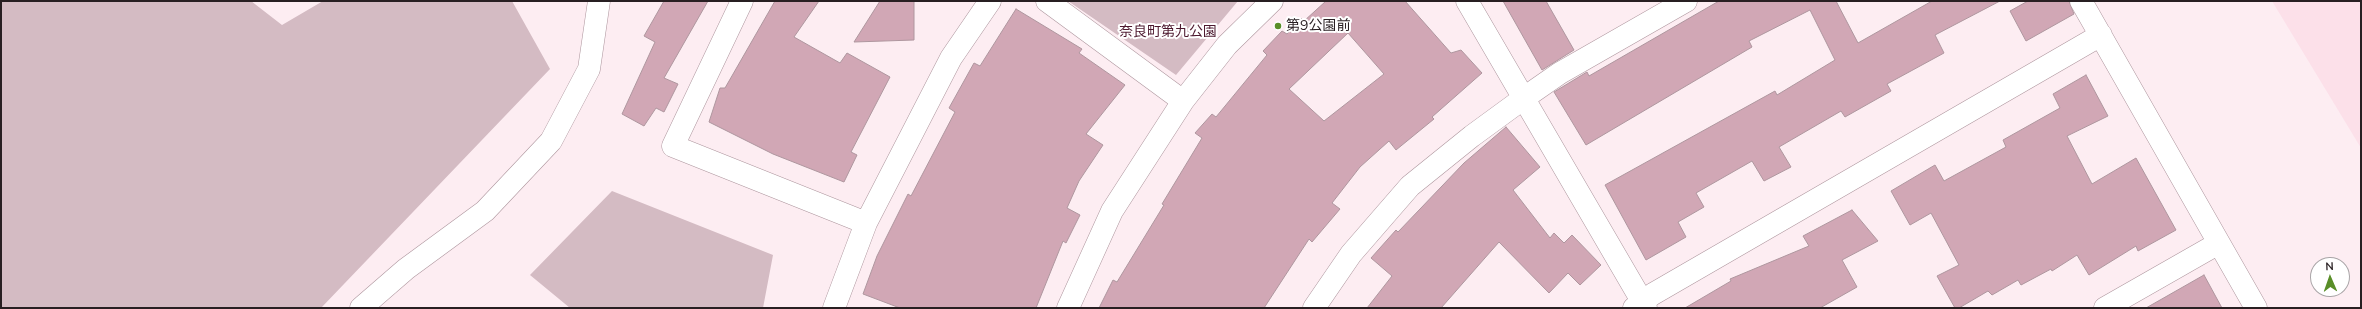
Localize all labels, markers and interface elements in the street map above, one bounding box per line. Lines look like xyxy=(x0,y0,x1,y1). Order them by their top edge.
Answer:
place label: 第9公園前 xyxy=(1286,18,1350,34)
marker: 第9公園前 xyxy=(1273,21,1283,31)
park label: 奈良町第九公園 xyxy=(1119,24,1217,40)
north arrow xyxy=(2310,257,2350,297)
text: N xyxy=(2325,259,2334,273)

